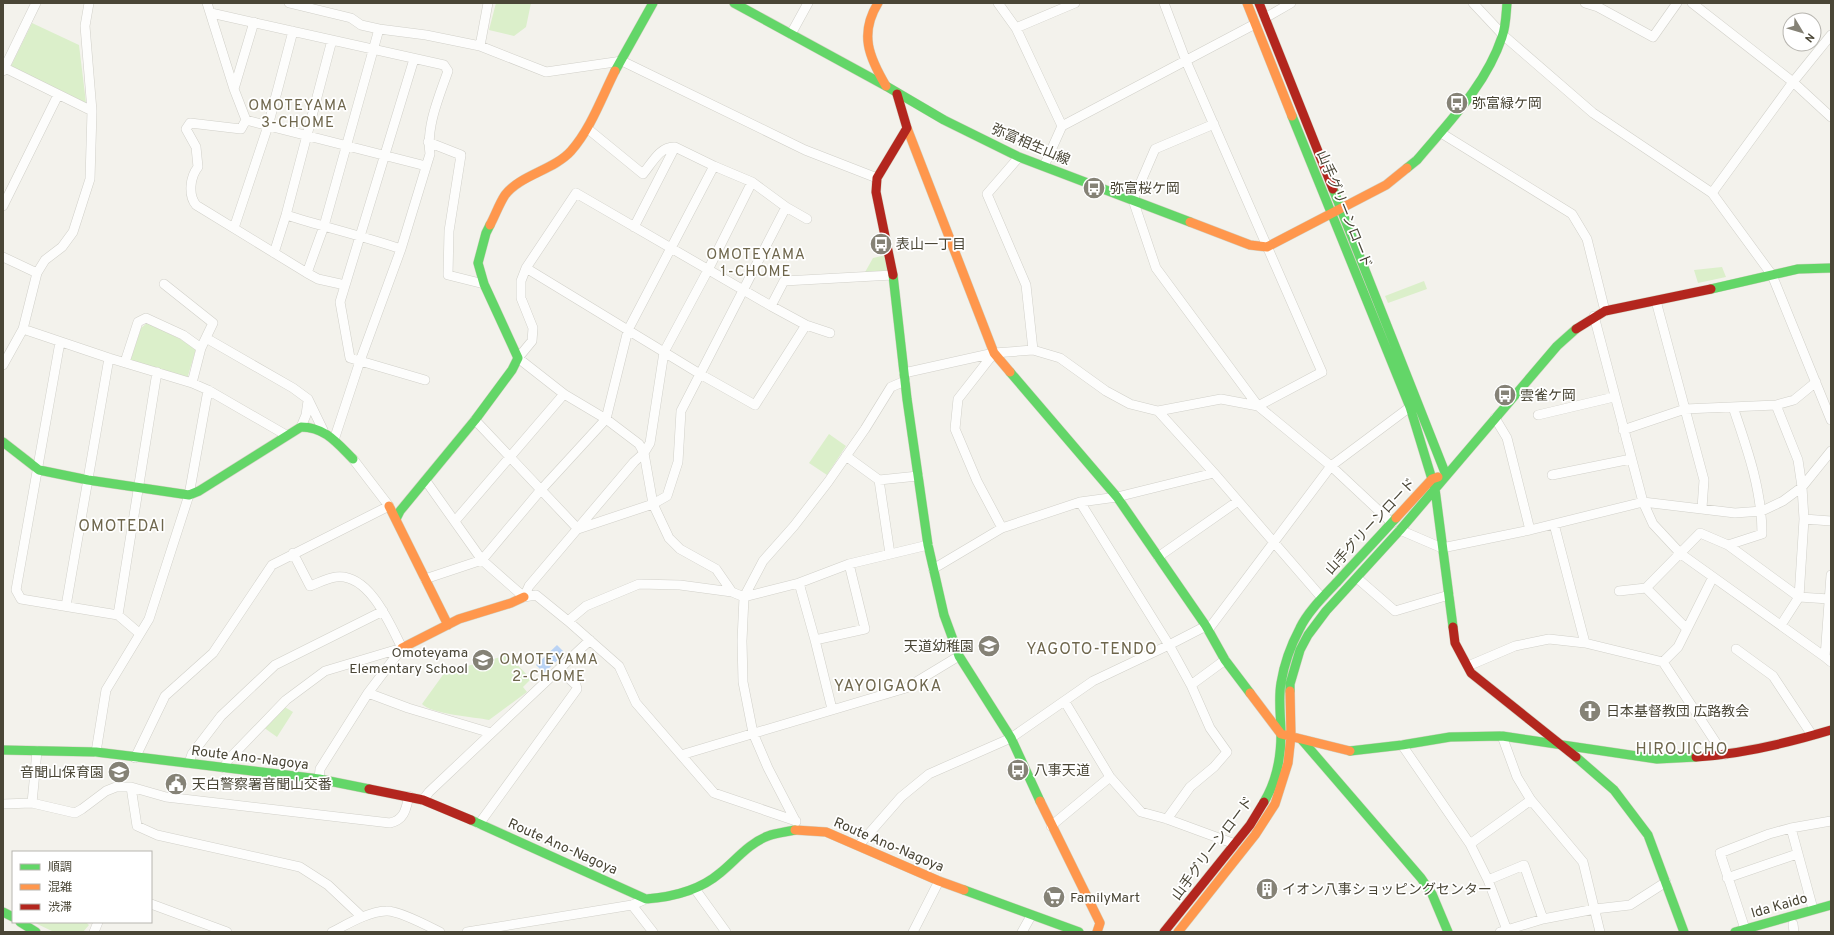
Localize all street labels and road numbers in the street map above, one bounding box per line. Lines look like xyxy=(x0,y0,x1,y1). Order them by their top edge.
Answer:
street label: 弥富相生山線 xyxy=(988,121,1072,170)
street label: 山手グリーンロード xyxy=(1312,148,1375,271)
street label: 山手グリーンロード xyxy=(1322,475,1420,579)
street label: Route Ano-Nagoya xyxy=(190,743,309,774)
street label: 山手グリーンロード xyxy=(1169,794,1258,904)
street label: Route Ano-Nagoya xyxy=(831,814,946,876)
street label: Route Ano-Nagoya xyxy=(505,816,620,879)
street label: Ida Kaido xyxy=(1749,890,1810,923)

